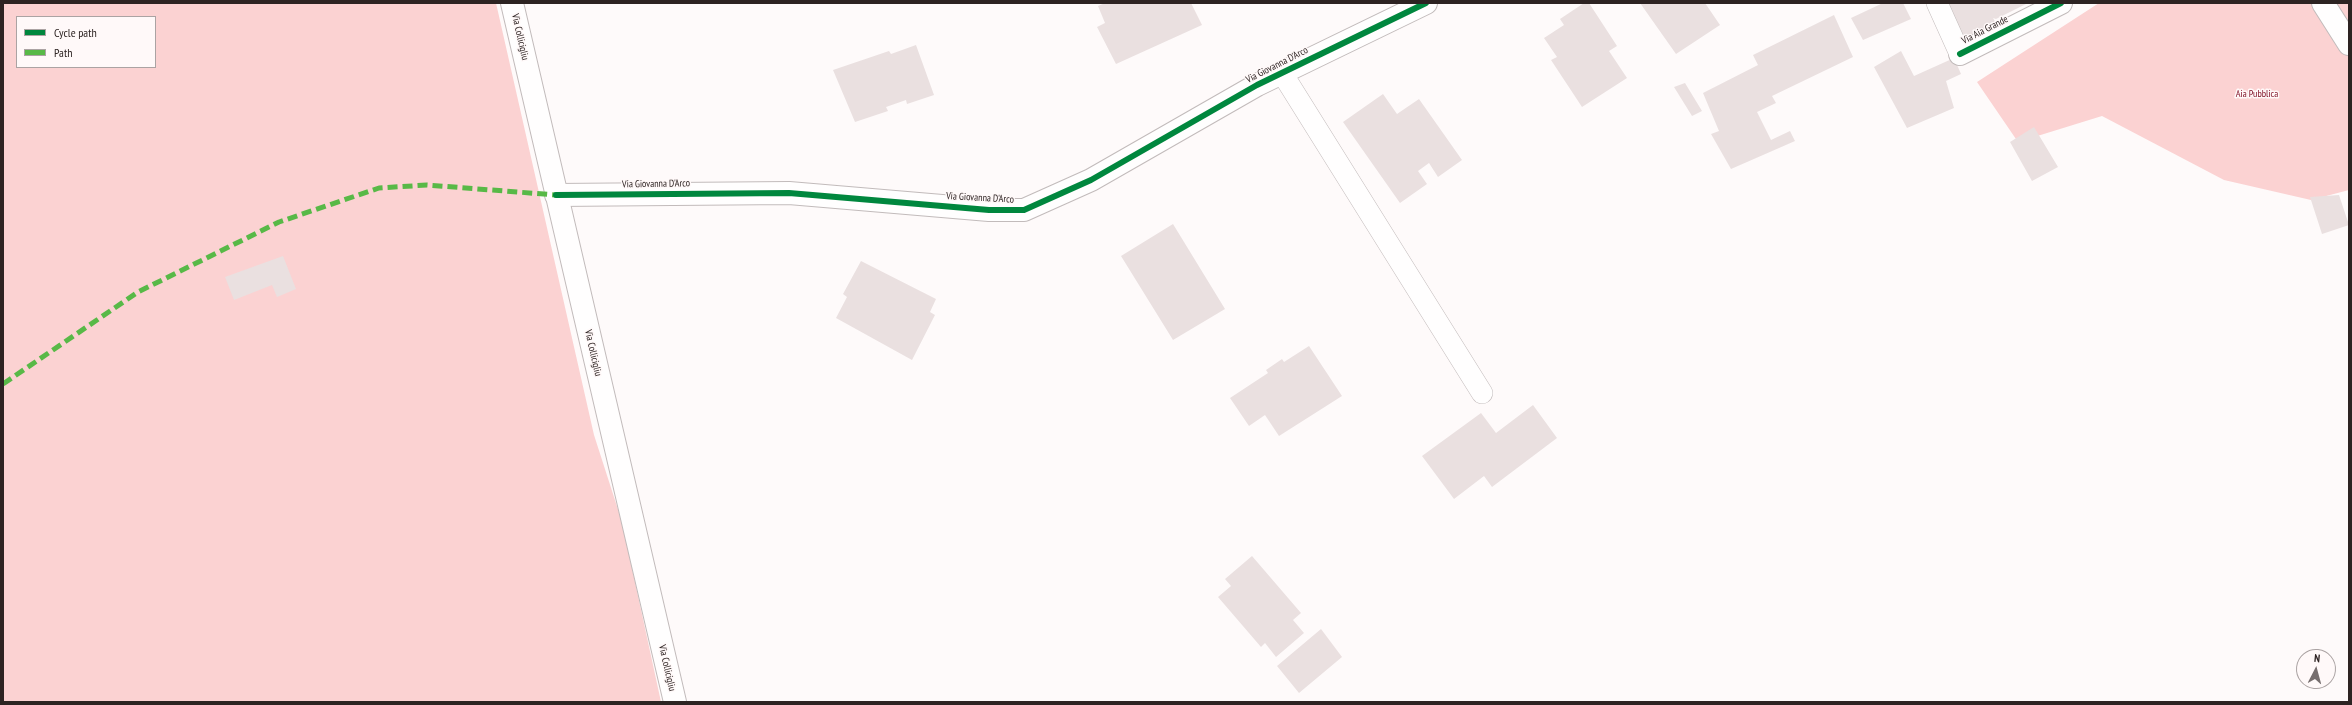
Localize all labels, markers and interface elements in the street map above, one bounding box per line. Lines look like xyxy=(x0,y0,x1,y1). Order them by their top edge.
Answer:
street label: Via Collicigliu xyxy=(509,13,531,61)
street label: Via Aia Grande xyxy=(1960,13,2010,47)
legend xyxy=(16,16,156,68)
text: Cycle path xyxy=(54,25,97,40)
street label: Via Giovanna D'Arco xyxy=(1244,44,1310,86)
text: Path xyxy=(54,45,72,60)
park label: Aia Pubblica xyxy=(2236,88,2278,100)
street label: Via Giovanna D'Arco xyxy=(622,177,690,191)
street label: Via Giovanna D'Arco xyxy=(946,190,1014,206)
street label: Via Collicigliu xyxy=(582,329,604,377)
street label: Via Collicigliu xyxy=(656,644,678,692)
north arrow xyxy=(2296,649,2336,689)
text: N xyxy=(2313,651,2321,665)

